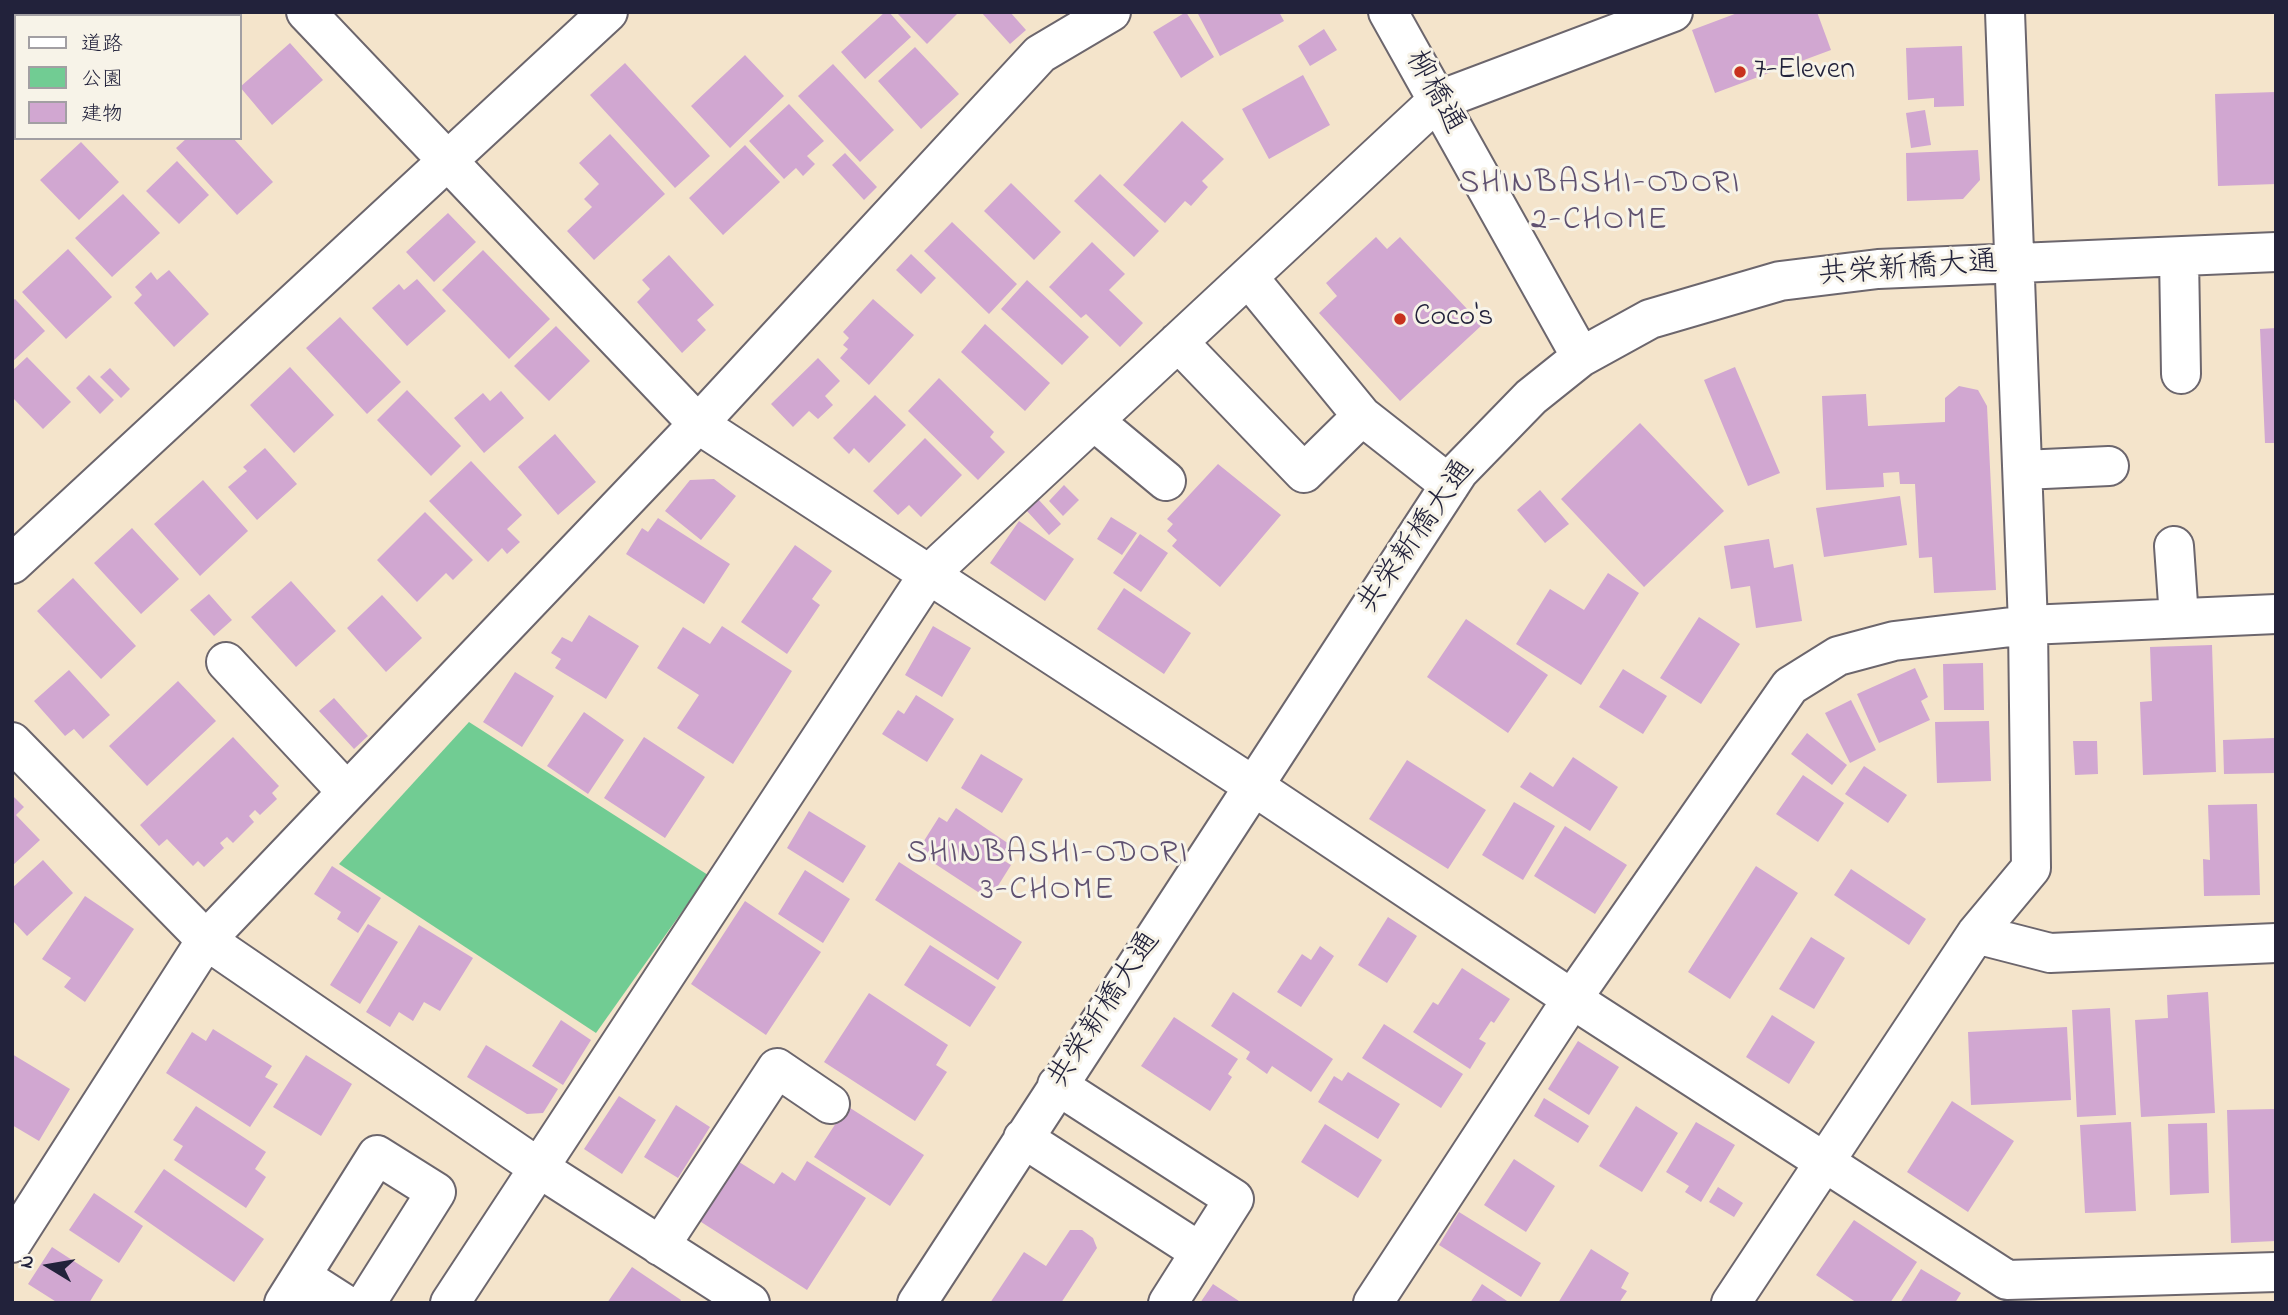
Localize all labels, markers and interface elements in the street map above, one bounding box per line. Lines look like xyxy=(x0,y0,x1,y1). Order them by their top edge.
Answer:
legend xyxy=(14,14,242,140)
text: 道路 xyxy=(81,30,123,60)
street label: 柳橋通 xyxy=(1395,45,1471,141)
place label: 7-Eleven xyxy=(1754,54,1855,90)
marker: 7-Eleven xyxy=(1732,64,1748,80)
text: 公園 xyxy=(81,65,123,95)
text: 建物 xyxy=(81,100,123,130)
district label: SHINBASHI-ODORI 2-CHOME xyxy=(1461,167,1739,242)
street label: 共栄新橋大通 xyxy=(1817,247,1999,295)
place label: Coco's xyxy=(1414,301,1493,337)
marker: Coco's xyxy=(1392,311,1408,327)
street label: 共栄新橋大通 xyxy=(1352,454,1484,622)
district label: SHINBASHI-ODORI 3-CHOME xyxy=(909,837,1187,912)
street label: 共栄新橋大通 xyxy=(1042,926,1170,1096)
north arrow xyxy=(14,1231,84,1301)
text: N xyxy=(13,1253,42,1271)

